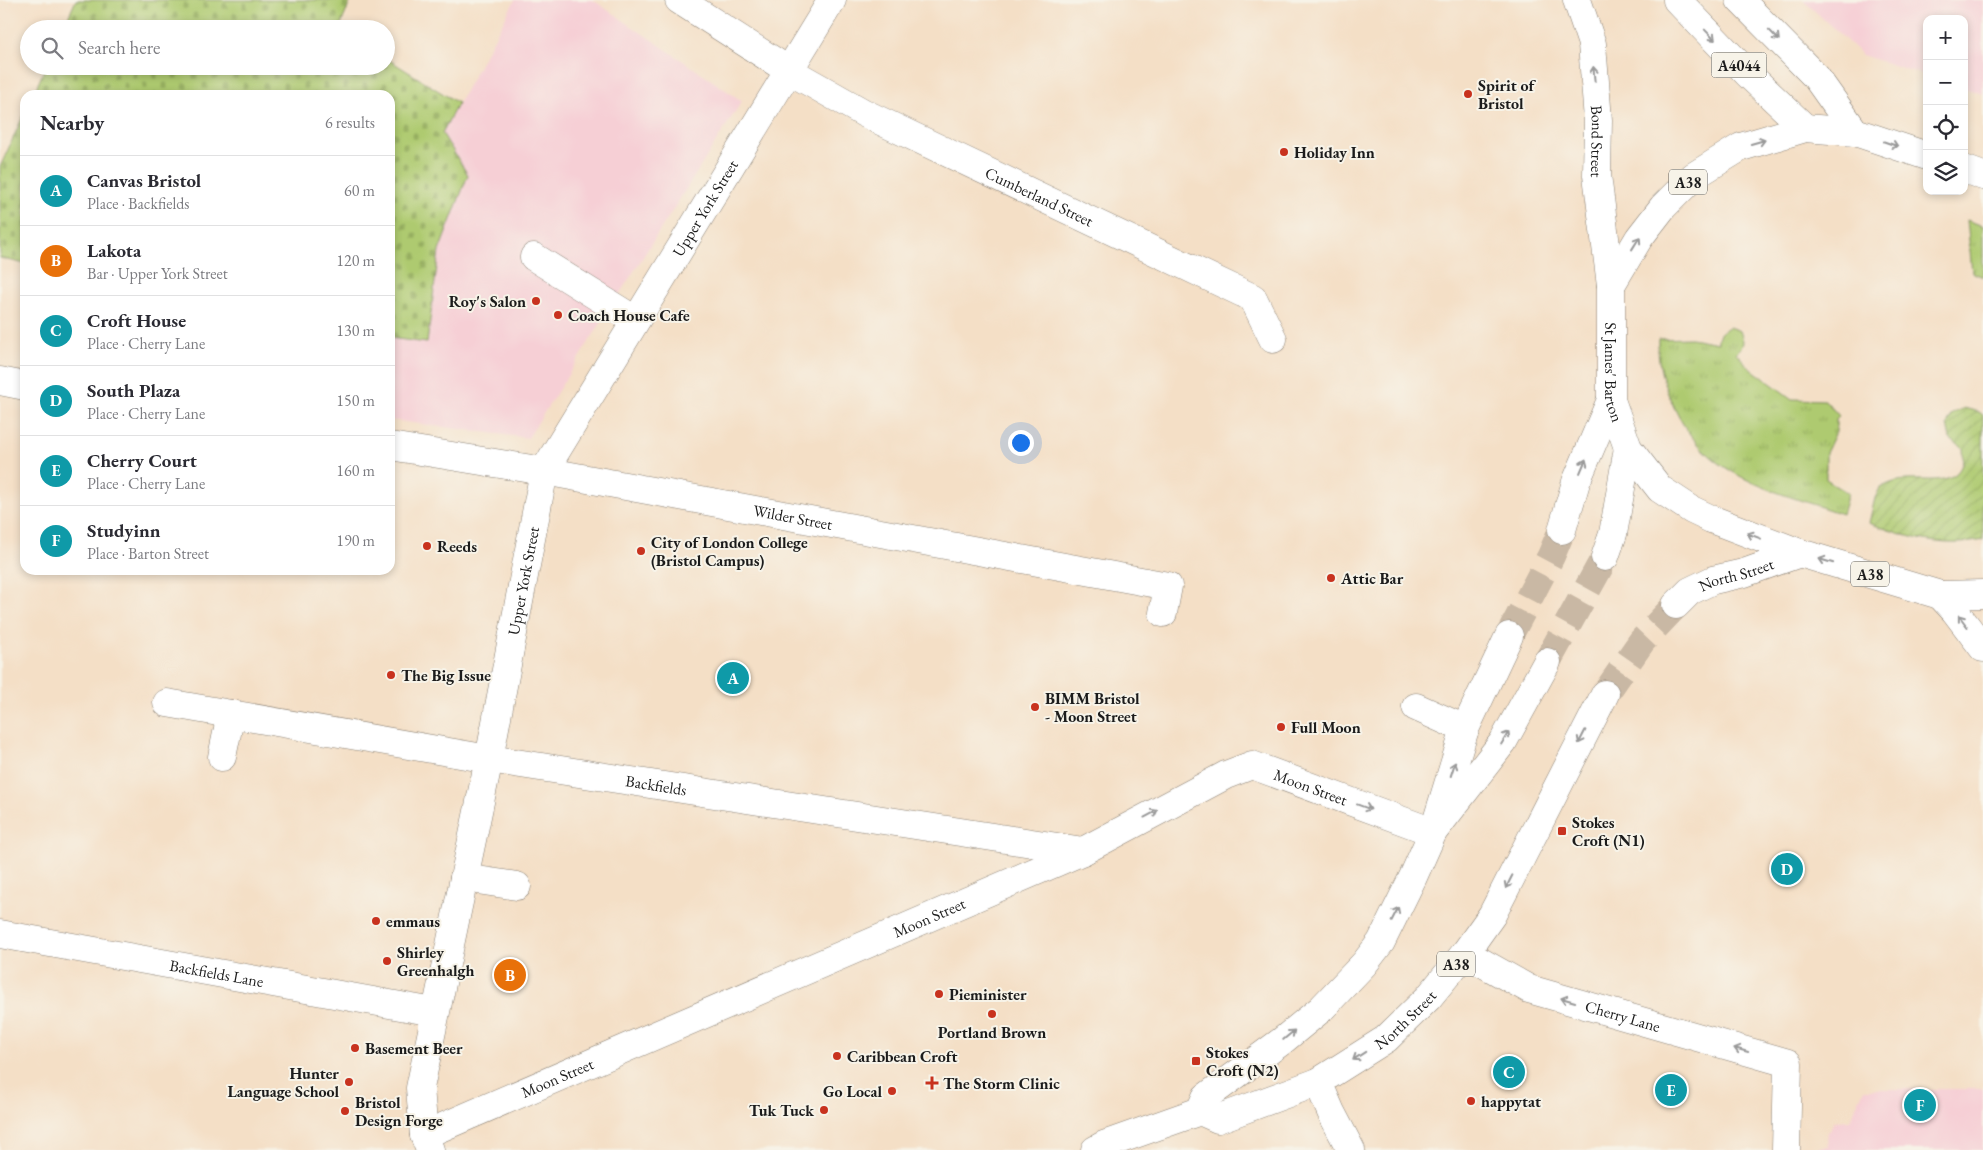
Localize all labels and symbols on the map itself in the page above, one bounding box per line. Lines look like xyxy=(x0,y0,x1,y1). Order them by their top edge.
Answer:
one-way arrow xyxy=(1704,29,1716,42)
one-way arrow xyxy=(1768,29,1781,41)
road number: A4044 xyxy=(1712,52,1766,78)
one-way arrow xyxy=(1590,67,1599,83)
place label: Spirit of Bristol xyxy=(1478,75,1537,114)
marker: Spirit of Bristol xyxy=(1462,88,1474,100)
street label: Bond Street xyxy=(1586,104,1609,178)
one-way arrow xyxy=(1750,136,1766,146)
one-way arrow xyxy=(1883,140,1898,149)
place label: Holiday Inn xyxy=(1294,142,1375,163)
marker: Holiday Inn xyxy=(1278,146,1290,158)
street label: Upper York Street xyxy=(667,156,743,260)
street label: Cumberland Street xyxy=(982,162,1097,231)
road number: A38 xyxy=(1669,170,1707,194)
one-way arrow xyxy=(1632,237,1642,251)
place label: Roy's Salon xyxy=(449,291,526,312)
marker: Roy's Salon xyxy=(530,295,542,307)
place label: Coach House Cafe xyxy=(568,305,690,326)
marker: Coach House Cafe xyxy=(552,309,564,321)
street label: St James' Barton xyxy=(1601,322,1629,425)
your location xyxy=(1008,430,1034,456)
one-way arrow xyxy=(1578,459,1588,474)
street label: Wilder Street xyxy=(751,499,834,534)
street label: Upper York Street xyxy=(502,525,544,637)
one-way arrow xyxy=(1747,531,1763,540)
place label: City of London College (Bristol Campus) xyxy=(651,532,808,571)
place label: Reeds xyxy=(437,536,477,557)
marker: Reeds xyxy=(421,540,433,552)
marker: City of London College (Bristol Campus) xyxy=(635,545,647,557)
street label: North Street xyxy=(1695,553,1777,596)
one-way arrow xyxy=(1818,556,1834,566)
road number: A38 xyxy=(1851,562,1889,586)
place label: Attic Bar xyxy=(1340,568,1404,589)
marker: Attic Bar xyxy=(1325,572,1337,584)
one-way arrow xyxy=(1957,615,1968,628)
pin: A xyxy=(717,659,749,697)
place label: The Big Issue xyxy=(401,665,491,686)
marker: The Big Issue xyxy=(385,669,397,681)
place label: BIMM Bristol - Moon Street xyxy=(1045,688,1140,727)
marker: BIMM Bristol - Moon Street xyxy=(1029,701,1041,713)
place label: Full Moon xyxy=(1291,717,1361,738)
marker: Full Moon xyxy=(1275,721,1287,733)
one-way arrow xyxy=(1577,729,1586,744)
one-way arrow xyxy=(1501,732,1511,746)
one-way arrow xyxy=(1448,762,1458,778)
street label: Moon Street xyxy=(1271,764,1350,810)
street label: Backfields xyxy=(624,770,688,800)
one-way arrow xyxy=(1355,803,1371,812)
one-way arrow xyxy=(1143,809,1158,819)
place label: Stokes Croft (N1) xyxy=(1572,812,1645,851)
marker: Stokes Croft (N1) xyxy=(1556,825,1568,837)
pin: D xyxy=(1771,850,1803,888)
one-way arrow xyxy=(1504,874,1513,889)
street label: Moon Street xyxy=(890,892,969,942)
one-way arrow xyxy=(1391,907,1400,922)
place label: emmaus xyxy=(386,911,440,932)
marker: emmaus xyxy=(370,915,382,927)
place label: Shirley Greenhalgh xyxy=(397,942,475,981)
road number: A38 xyxy=(1437,952,1475,976)
street label: Backfields Lane xyxy=(168,954,265,992)
marker: Shirley Greenhalgh xyxy=(381,955,393,967)
pin: B xyxy=(494,956,526,994)
place label: Pieminister xyxy=(949,984,1027,1005)
street label: North Street xyxy=(1370,986,1441,1054)
marker: Pieminister xyxy=(933,988,945,1000)
one-way arrow xyxy=(1561,995,1577,1005)
street label: Cherry Lane xyxy=(1583,995,1663,1037)
marker: Portland Brown xyxy=(986,1008,998,1020)
place label: Portland Brown xyxy=(938,1022,1046,1043)
one-way arrow xyxy=(1282,1030,1295,1041)
place label: Basement Beer xyxy=(365,1038,463,1059)
marker: Basement Beer xyxy=(349,1042,361,1054)
place label: Stokes Croft (N2) xyxy=(1206,1042,1279,1081)
one-way arrow xyxy=(1734,1044,1750,1054)
place label: Caribbean Croft xyxy=(847,1046,958,1067)
marker: Caribbean Croft xyxy=(831,1050,843,1062)
one-way arrow xyxy=(1352,1051,1366,1061)
street label: Moon Street xyxy=(518,1053,597,1102)
pin: C xyxy=(1493,1053,1525,1091)
marker: Stokes Croft (N2) xyxy=(1190,1055,1202,1067)
place label: Hunter Language School xyxy=(227,1063,339,1102)
pin: E xyxy=(1655,1071,1687,1109)
place label: The Storm Clinic xyxy=(943,1073,1060,1094)
marker: Hunter Language School xyxy=(343,1076,355,1088)
marker: The Storm Clinic xyxy=(925,1076,939,1090)
place label: Go Local xyxy=(823,1081,882,1102)
marker: Go Local xyxy=(886,1085,898,1097)
pin: F xyxy=(1904,1086,1936,1124)
place label: happytat xyxy=(1481,1091,1541,1112)
place label: Bristol Design Forge xyxy=(355,1092,443,1131)
marker: happytat xyxy=(1465,1095,1477,1107)
place label: Tuk Tuck xyxy=(749,1100,814,1121)
marker: Tuk Tuck xyxy=(818,1104,830,1116)
marker: Bristol Design Forge xyxy=(339,1105,351,1117)

